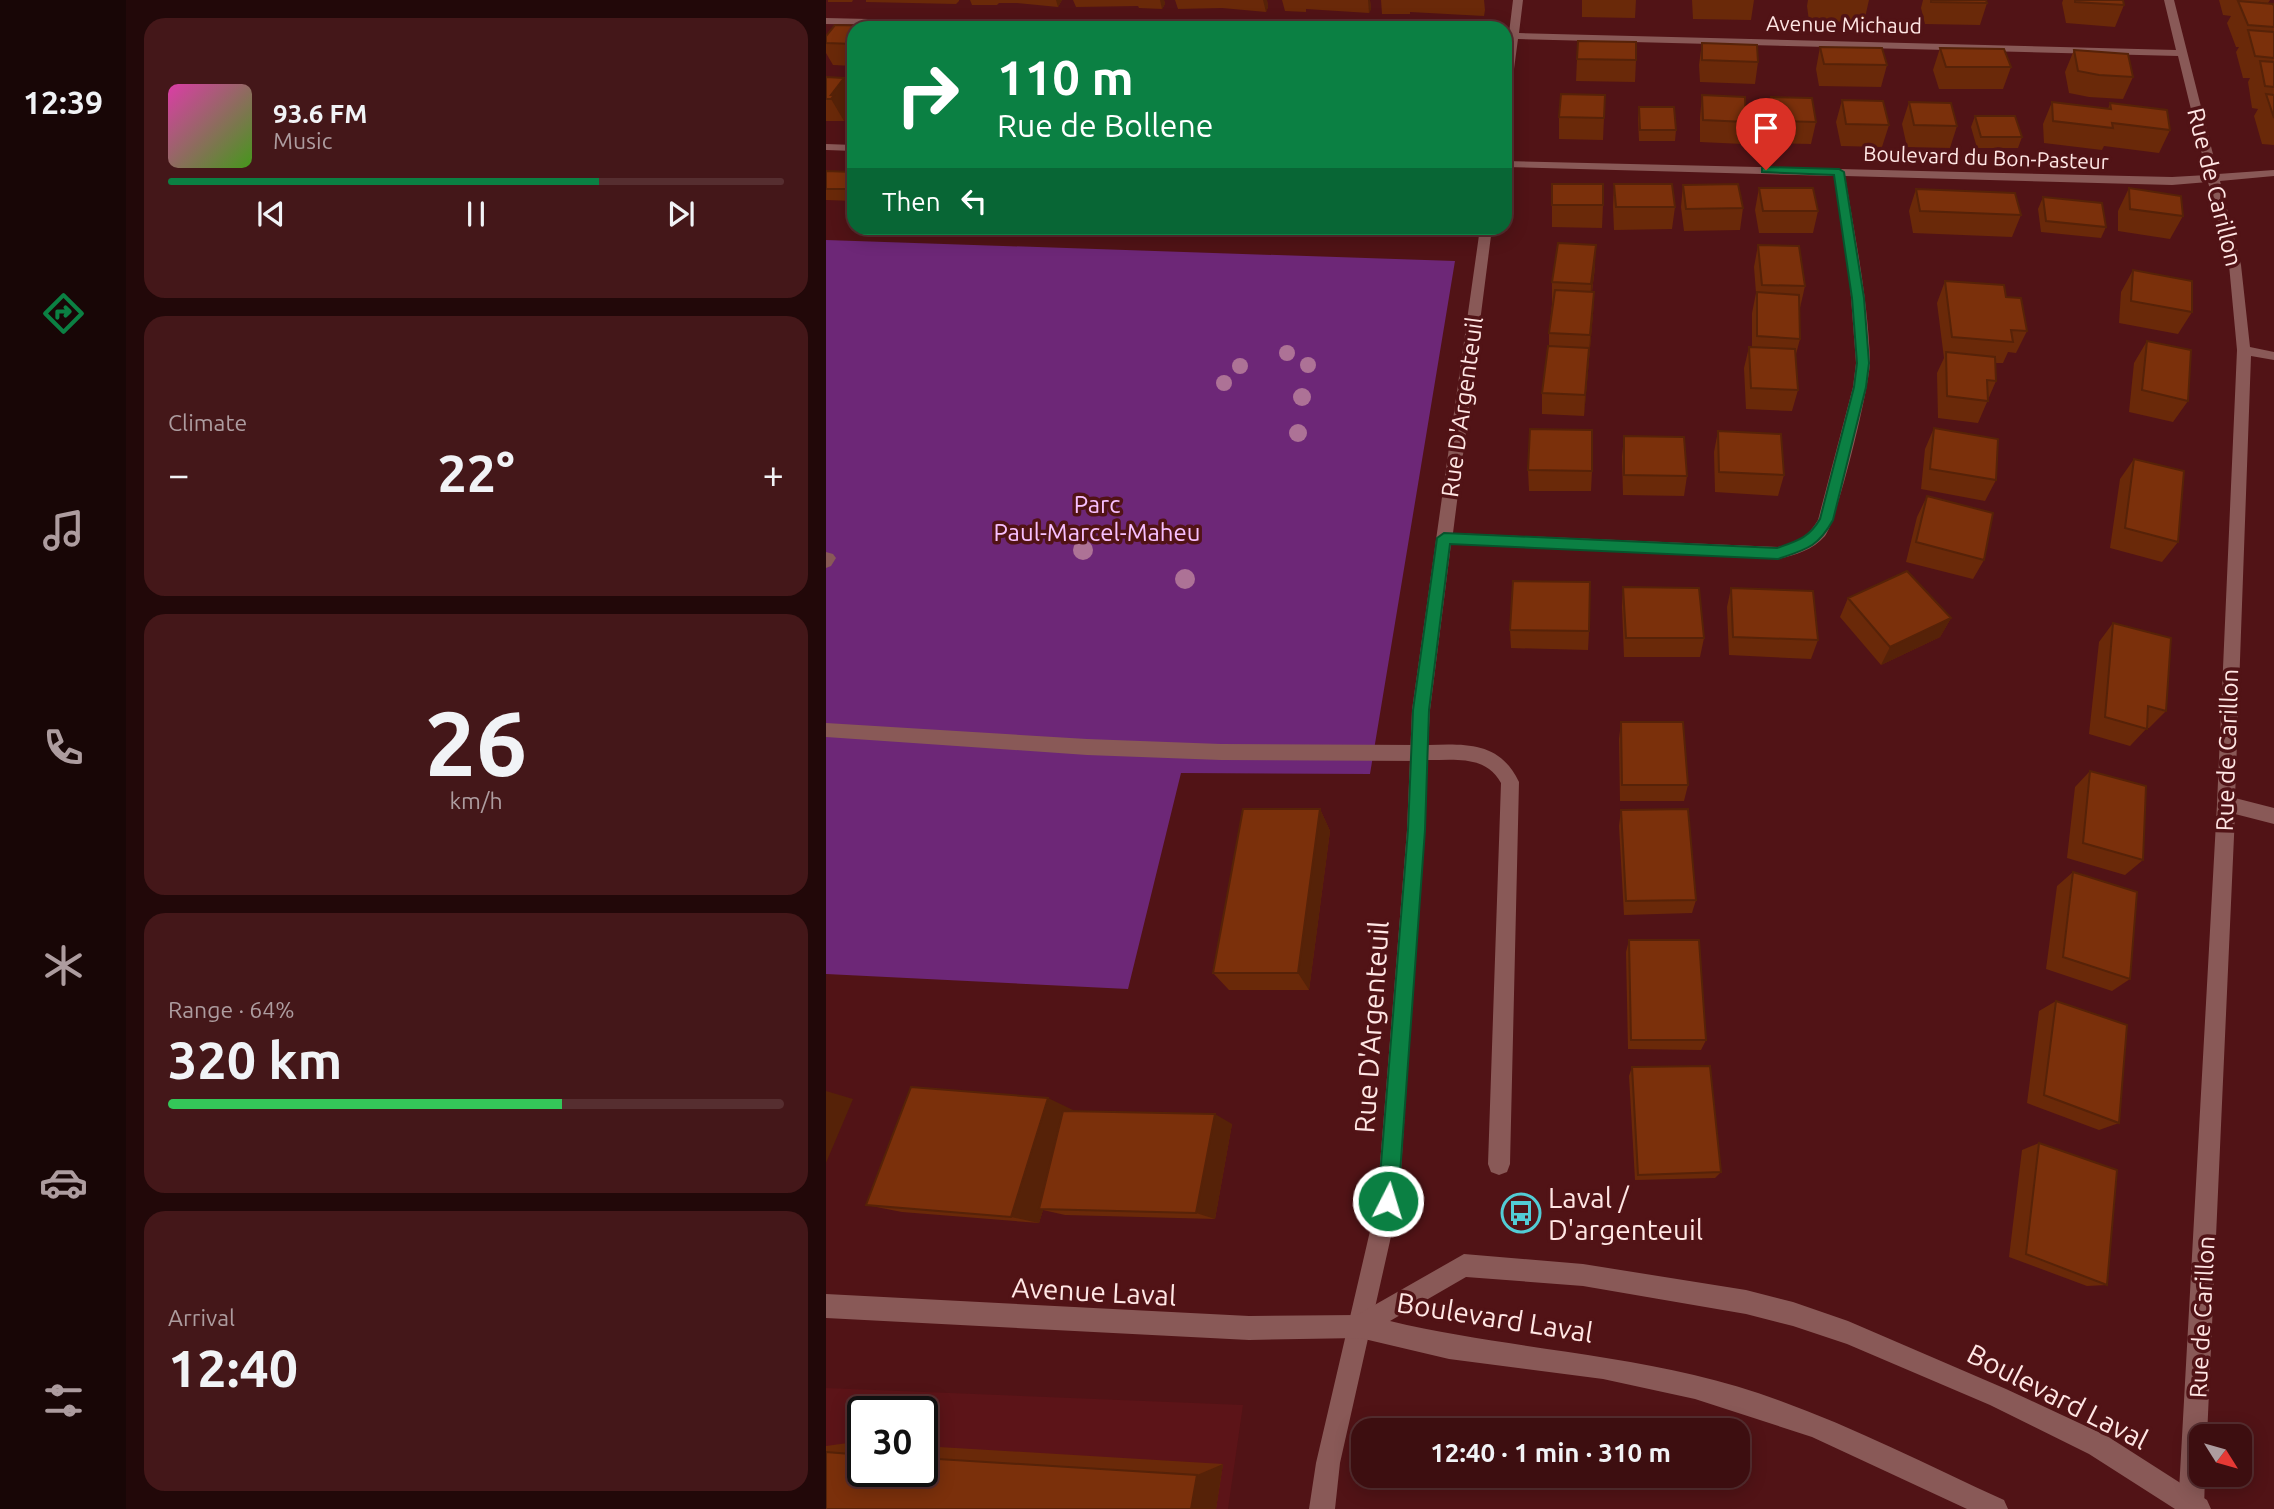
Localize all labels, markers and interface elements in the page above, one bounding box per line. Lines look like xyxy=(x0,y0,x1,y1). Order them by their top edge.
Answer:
street label: Avenue Michaud xyxy=(1766,11,1922,37)
icon: right xyxy=(882,49,973,140)
text: 110 m xyxy=(997,49,1134,104)
text: 12:39 xyxy=(23,84,103,120)
pin xyxy=(1736,98,1796,170)
text: 93.6 FM xyxy=(273,99,367,128)
street label: Rue de Carillon xyxy=(2182,105,2248,269)
text: Rue de Bollene xyxy=(997,107,1213,143)
icon: arrive xyxy=(1747,109,1785,147)
text: Music xyxy=(273,128,332,153)
street label: Boulevard du Bon-Pasteur xyxy=(1863,141,2109,173)
icon: left xyxy=(955,182,993,220)
text: Then xyxy=(882,187,941,216)
icon: previous xyxy=(252,195,290,233)
icon: pause xyxy=(457,195,495,233)
icon: next xyxy=(662,195,700,233)
icon: directions xyxy=(39,289,88,338)
street label: Rue D'Argenteuil xyxy=(1436,315,1488,499)
text: Climate xyxy=(168,410,247,435)
text: 22° xyxy=(437,444,515,502)
text: − xyxy=(168,453,189,495)
text: + xyxy=(763,453,784,495)
park label: Parc Paul-Marcel-Maheu xyxy=(993,491,1201,546)
icon: music xyxy=(39,506,88,555)
street label: Rue de Carillon xyxy=(2211,668,2243,832)
text: 26 xyxy=(425,691,527,793)
icon: phone xyxy=(39,723,88,772)
text: km/h xyxy=(449,788,503,813)
street label: Rue D'Argenteuil xyxy=(1348,920,1394,1134)
icon: climate xyxy=(39,941,88,990)
text: Range · 64% xyxy=(168,997,295,1022)
text: 320 km xyxy=(168,1031,342,1089)
icon: car xyxy=(39,1158,88,1207)
position arrow xyxy=(1351,1164,1425,1238)
place label: Laval / D'argenteuil xyxy=(1548,1182,1703,1245)
bus stop icon: Laval / D'argenteuil xyxy=(1500,1192,1542,1234)
street label: Rue de Carillon xyxy=(2184,1235,2220,1399)
street label: Avenue Laval xyxy=(1011,1271,1177,1311)
street label: Boulevard Laval xyxy=(1395,1286,1595,1348)
text: Arrival xyxy=(168,1305,235,1330)
street label: Boulevard Laval xyxy=(1963,1337,2153,1455)
text: 12:40 xyxy=(168,1339,298,1397)
icon: filters xyxy=(39,1376,88,1425)
speed limit sign: 30 xyxy=(847,1396,938,1487)
north arrow xyxy=(2189,1424,2252,1488)
map controls xyxy=(2189,1424,2252,1487)
text: 12:40 · 1 min · 310 m xyxy=(1430,1438,1671,1467)

